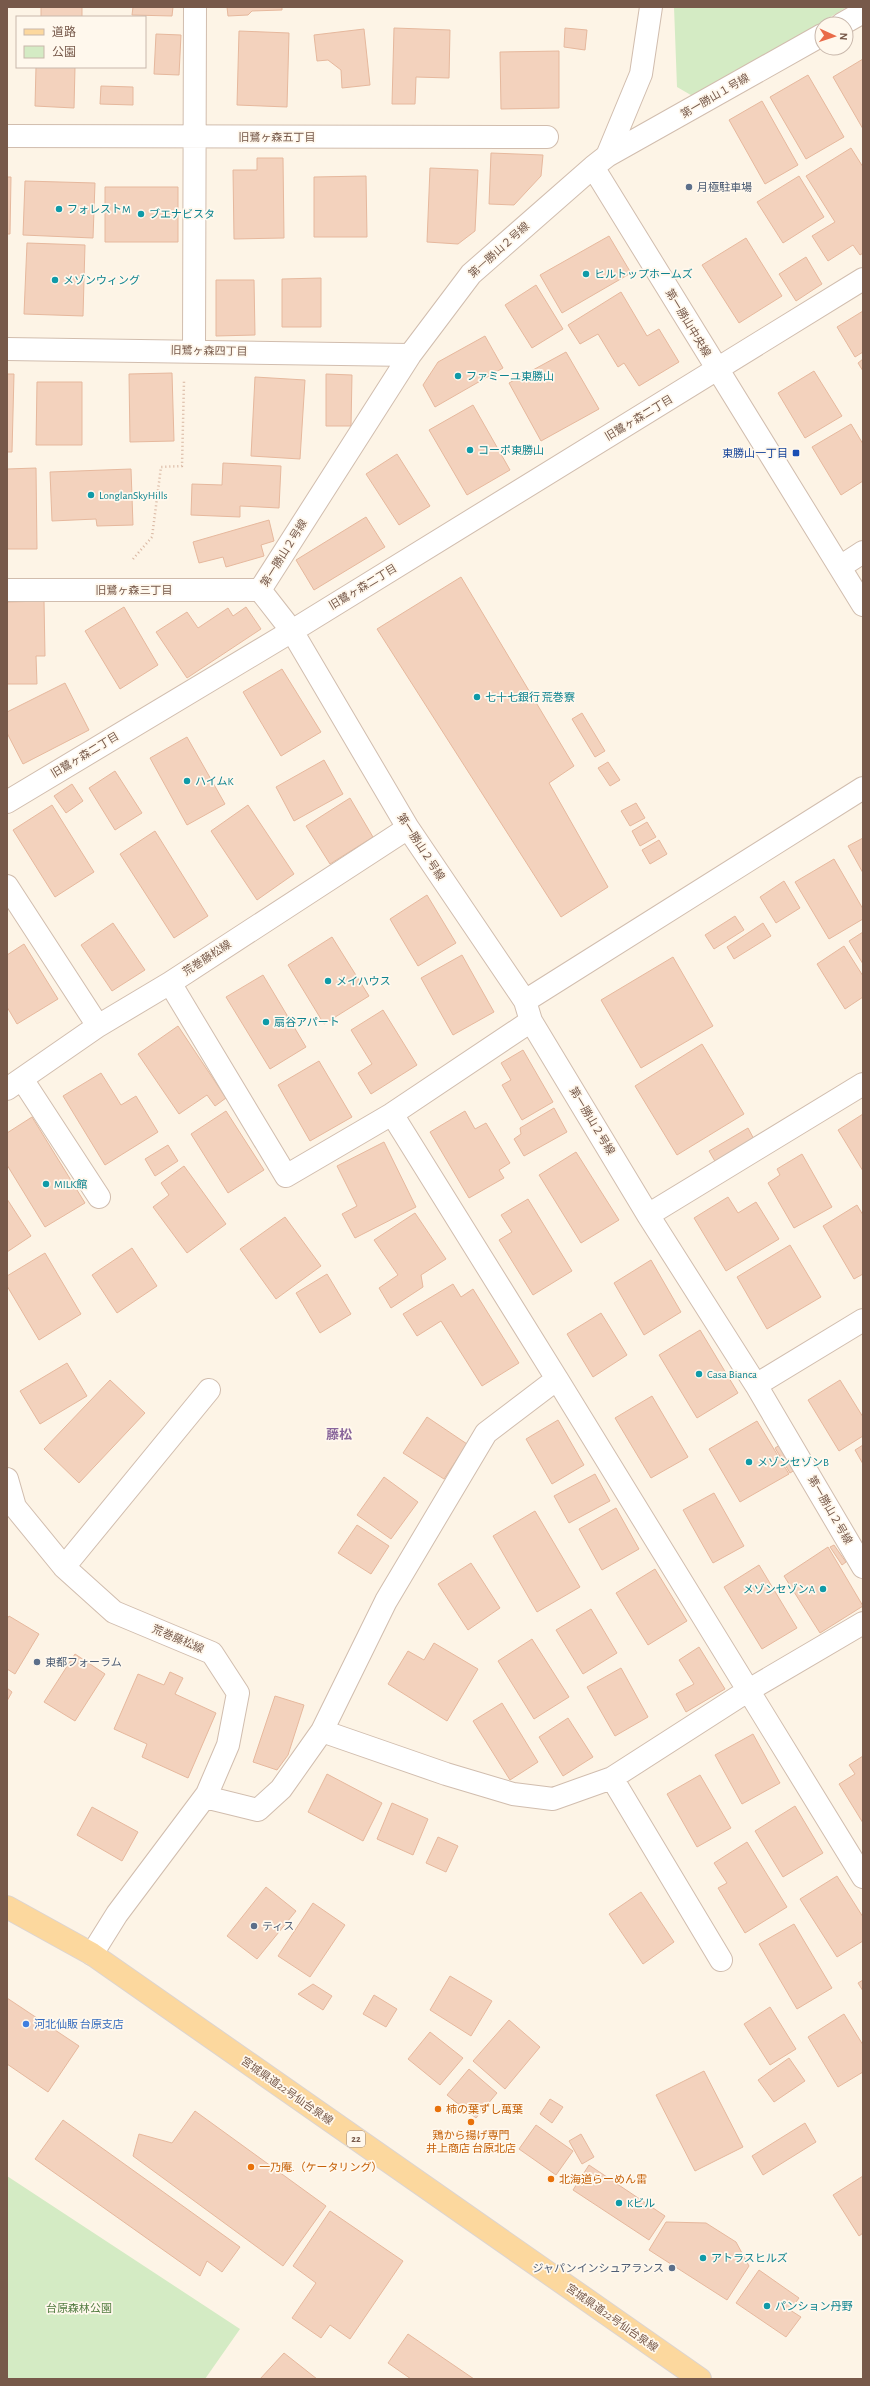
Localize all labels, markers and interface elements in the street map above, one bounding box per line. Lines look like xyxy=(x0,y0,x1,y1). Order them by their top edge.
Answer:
legend xyxy=(16,16,146,68)
north arrow xyxy=(814,16,854,56)
text: 道路 xyxy=(52,25,76,38)
text: N xyxy=(838,32,849,41)
text: 公園 xyxy=(52,46,76,58)
street label: 第一勝山１号線 xyxy=(678,71,751,120)
street label: 旧鷺ヶ森五丁目 xyxy=(239,131,316,143)
place label: 月極駐車場 xyxy=(697,181,752,193)
marker: 月極駐車場 xyxy=(684,182,694,192)
marker: フォレストM xyxy=(54,204,64,214)
place label: フォレストM xyxy=(67,204,131,215)
place label: ブエナビスタ xyxy=(149,208,215,220)
marker: ブエナビスタ xyxy=(136,209,146,219)
street label: 第一勝山２号線 xyxy=(466,219,531,280)
place label: ヒルトップホームズ xyxy=(594,268,693,280)
marker: ヒルトップホームズ xyxy=(581,269,591,279)
place label: メゾンウィング xyxy=(63,274,140,286)
marker: メゾンウィング xyxy=(50,275,60,285)
street label: 第一勝山中央線 xyxy=(663,287,713,359)
street label: 旧鷺ヶ森四丁目 xyxy=(170,344,248,357)
place label: ファミーユ東勝山 xyxy=(466,370,554,382)
marker: ファミーユ東勝山 xyxy=(453,371,463,381)
street label: 旧鷺ヶ森二丁目 xyxy=(603,393,675,443)
place label: コーポ東勝山 xyxy=(478,444,544,456)
marker: コーポ東勝山 xyxy=(465,445,475,455)
place label: 東勝山一丁目 xyxy=(722,447,788,459)
marker: 東勝山一丁目 xyxy=(791,448,801,458)
marker: LonglanSkyHills xyxy=(86,490,96,500)
place label: LonglanSkyHills xyxy=(99,490,168,501)
street label: 第一勝山２号線 xyxy=(258,517,309,589)
street label: 旧鷺ヶ森二丁目 xyxy=(327,562,399,612)
street label: 旧鷺ヶ森三丁目 xyxy=(96,584,173,596)
place label: 七十七銀行 荒巻寮 xyxy=(485,691,575,703)
marker: 七十七銀行 荒巻寮 xyxy=(472,692,482,702)
street label: 旧鷺ヶ森二丁目 xyxy=(49,730,121,780)
marker: ハイムK xyxy=(182,776,192,786)
place label: ハイムK xyxy=(195,776,235,787)
street label: 第一勝山２号線 xyxy=(395,811,447,882)
street label: 荒巻藤松線 xyxy=(180,938,233,978)
marker: メイハウス xyxy=(323,976,333,986)
place label: メイハウス xyxy=(336,976,391,987)
place label: 扇谷アパート xyxy=(274,1016,340,1028)
marker: 扇谷アパート xyxy=(261,1017,271,1027)
street label: 第一勝山２号線 xyxy=(567,1085,617,1157)
marker: MILK館 xyxy=(41,1179,51,1189)
place label: MILK館 xyxy=(54,1179,87,1190)
marker: Casa Bianca xyxy=(694,1369,704,1379)
place label: Casa Bianca xyxy=(707,1369,757,1380)
district label: 藤松 xyxy=(326,1428,352,1442)
place label: メゾンセゾンB xyxy=(757,1456,829,1468)
marker: メゾンセゾンB xyxy=(744,1457,754,1467)
street label: 第一勝山２号線 xyxy=(806,1473,855,1546)
place label: メゾンセゾンA xyxy=(743,1583,816,1595)
marker: メゾンセゾンA xyxy=(818,1584,828,1594)
street label: 荒巻藤松線 xyxy=(151,1622,206,1655)
place label: 東都フォーラム xyxy=(45,1656,122,1668)
marker: 東都フォーラム xyxy=(32,1657,42,1667)
marker: ティス xyxy=(249,1921,259,1931)
place label: ティス xyxy=(262,1921,294,1932)
place label: 河北仙販 台原支店 xyxy=(34,2018,124,2030)
marker: 河北仙販 台原支店 xyxy=(21,2019,31,2029)
street label: 宮城県道22号仙台泉線 xyxy=(239,2054,335,2127)
place label: 柿の葉ずし萬葉 xyxy=(446,2103,523,2115)
marker: 柿の葉ずし萬葉 xyxy=(433,2104,443,2114)
marker: 鶏から揚げ専門 井上商店 台原北店 xyxy=(466,2117,476,2127)
place label: 鶏から揚げ専門 井上商店 台原北店 xyxy=(426,2129,516,2154)
road number: 22 xyxy=(347,2131,365,2147)
place label: 一乃庵.（ケータリング） xyxy=(259,2161,383,2173)
marker: 一乃庵.（ケータリング） xyxy=(246,2162,256,2172)
place label: 北海道らーめん雷 xyxy=(559,2173,647,2185)
marker: 北海道らーめん雷 xyxy=(546,2174,556,2184)
place label: Kビル xyxy=(627,2197,655,2209)
marker: Kビル xyxy=(614,2198,624,2208)
place label: アトラスヒルズ xyxy=(711,2252,788,2264)
marker: アトラスヒルズ xyxy=(698,2253,708,2263)
place label: ジャパンインシュアランス xyxy=(532,2263,664,2274)
marker: ジャパンインシュアランス xyxy=(667,2263,677,2273)
street label: 宮城県道22号仙台泉線 xyxy=(564,2281,660,2354)
place label: パンション丹野 xyxy=(775,2300,853,2312)
marker: パンション丹野 xyxy=(762,2301,772,2311)
park label: 台原森林公園 xyxy=(46,2302,112,2314)

